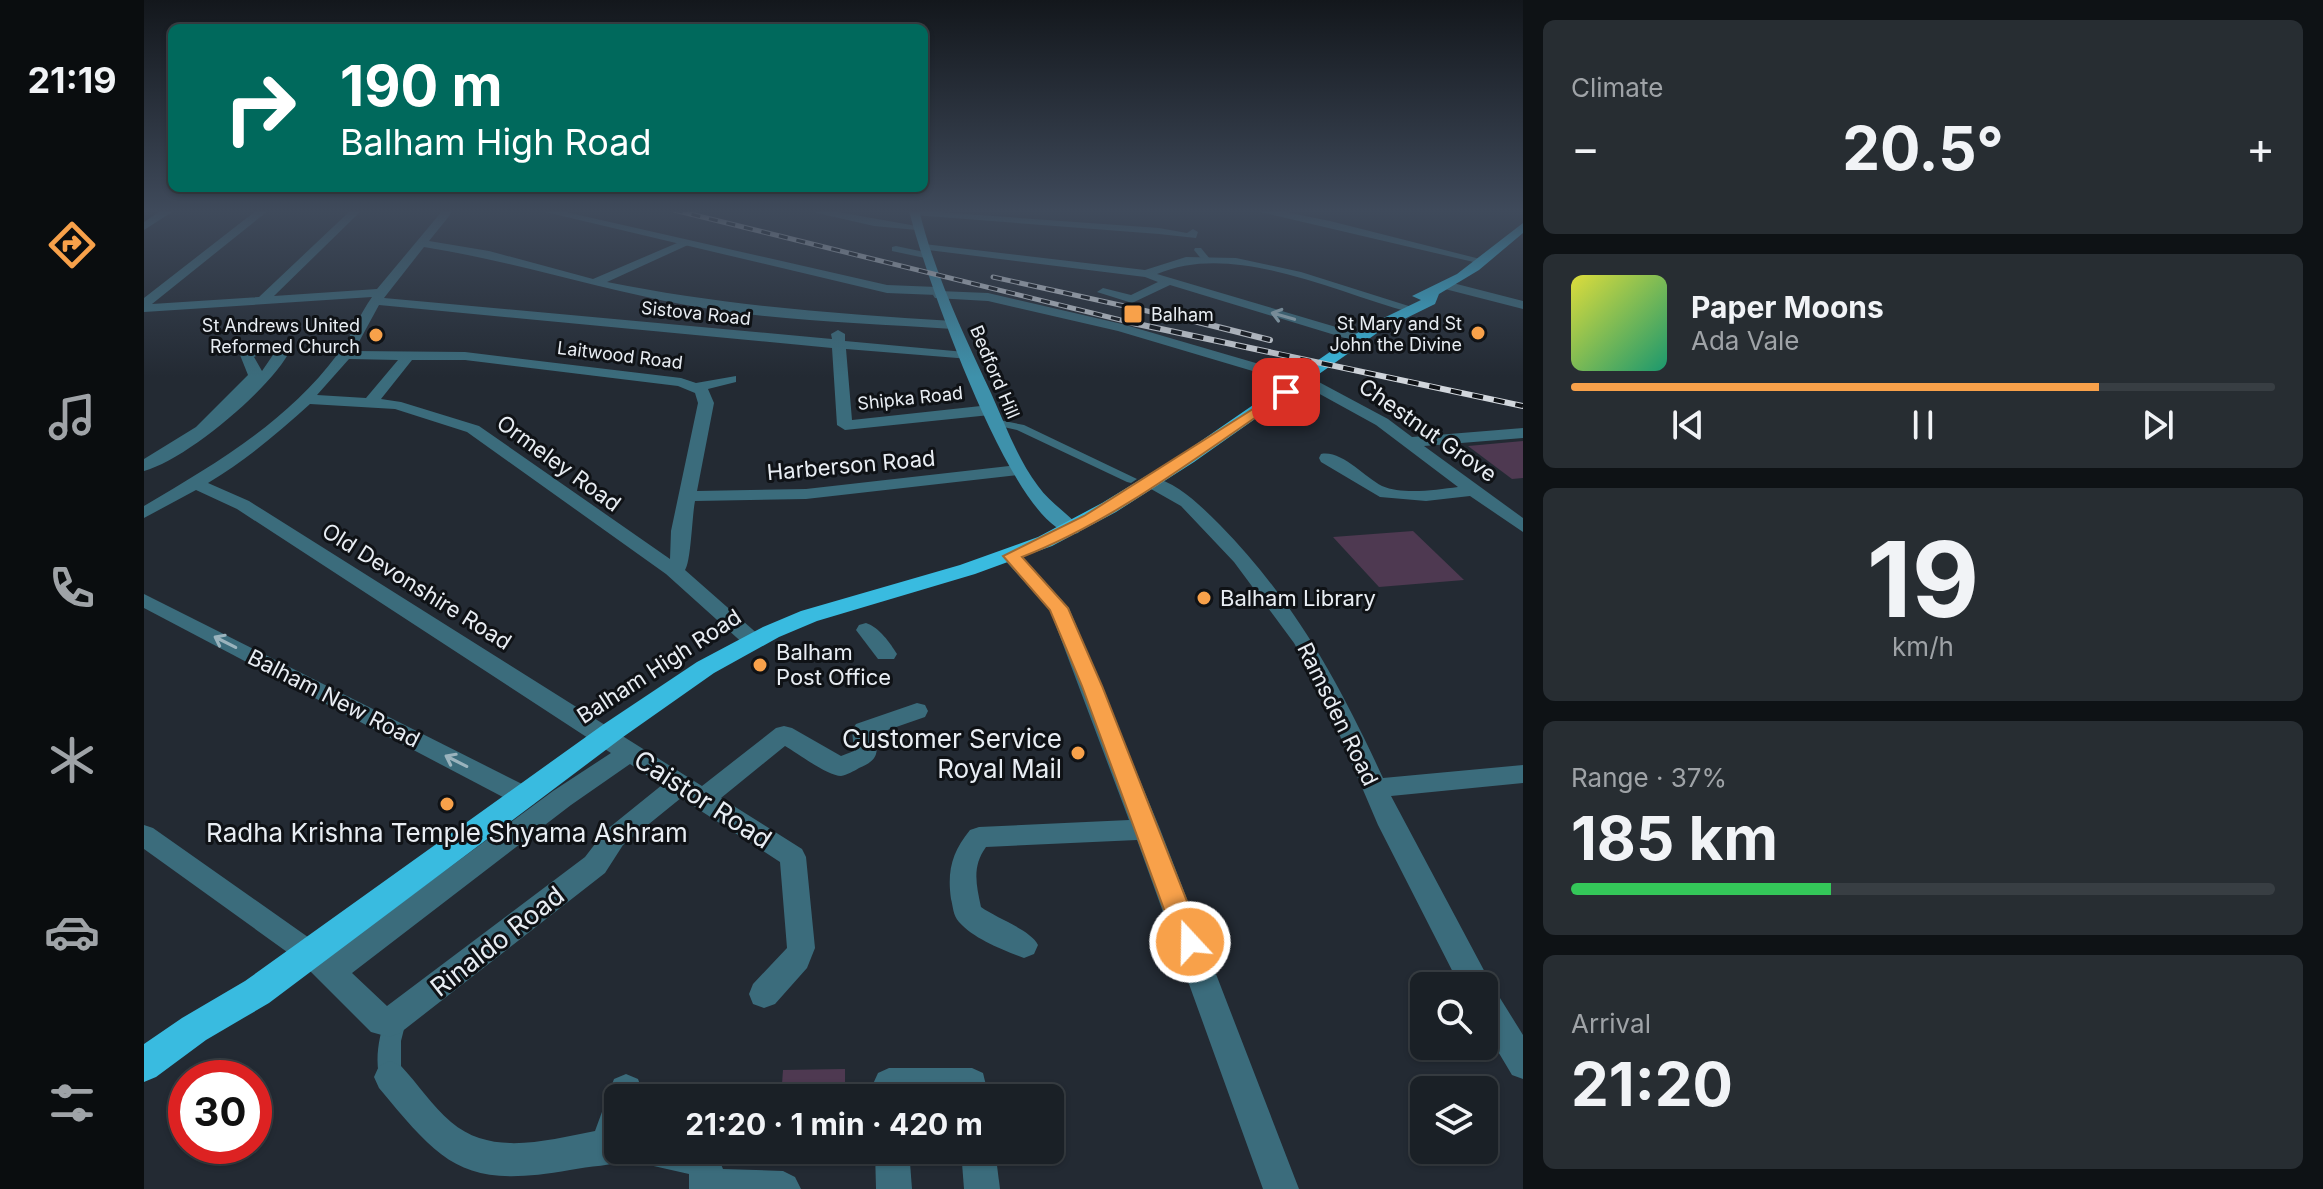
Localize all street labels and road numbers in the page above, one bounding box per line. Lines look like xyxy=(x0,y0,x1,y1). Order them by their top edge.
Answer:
street label: Sistova Road xyxy=(640,297,752,329)
street label: Bedford Hill xyxy=(966,322,1024,422)
street label: Laitwood Road xyxy=(556,337,684,373)
street label: Chestnut Grove xyxy=(1354,373,1502,487)
street label: Shipka Road xyxy=(856,382,964,414)
street label: Ormeley Road xyxy=(492,409,626,517)
street label: Harberson Road xyxy=(766,445,936,485)
street label: Old Devonshire Road xyxy=(318,517,516,655)
street label: Balham High Road xyxy=(572,603,746,729)
street label: Ramsden Road xyxy=(1292,638,1384,790)
street label: Balham New Road xyxy=(244,643,424,753)
street label: Caistor Road xyxy=(629,743,777,855)
street label: Rinaldo Road xyxy=(424,879,570,1003)

